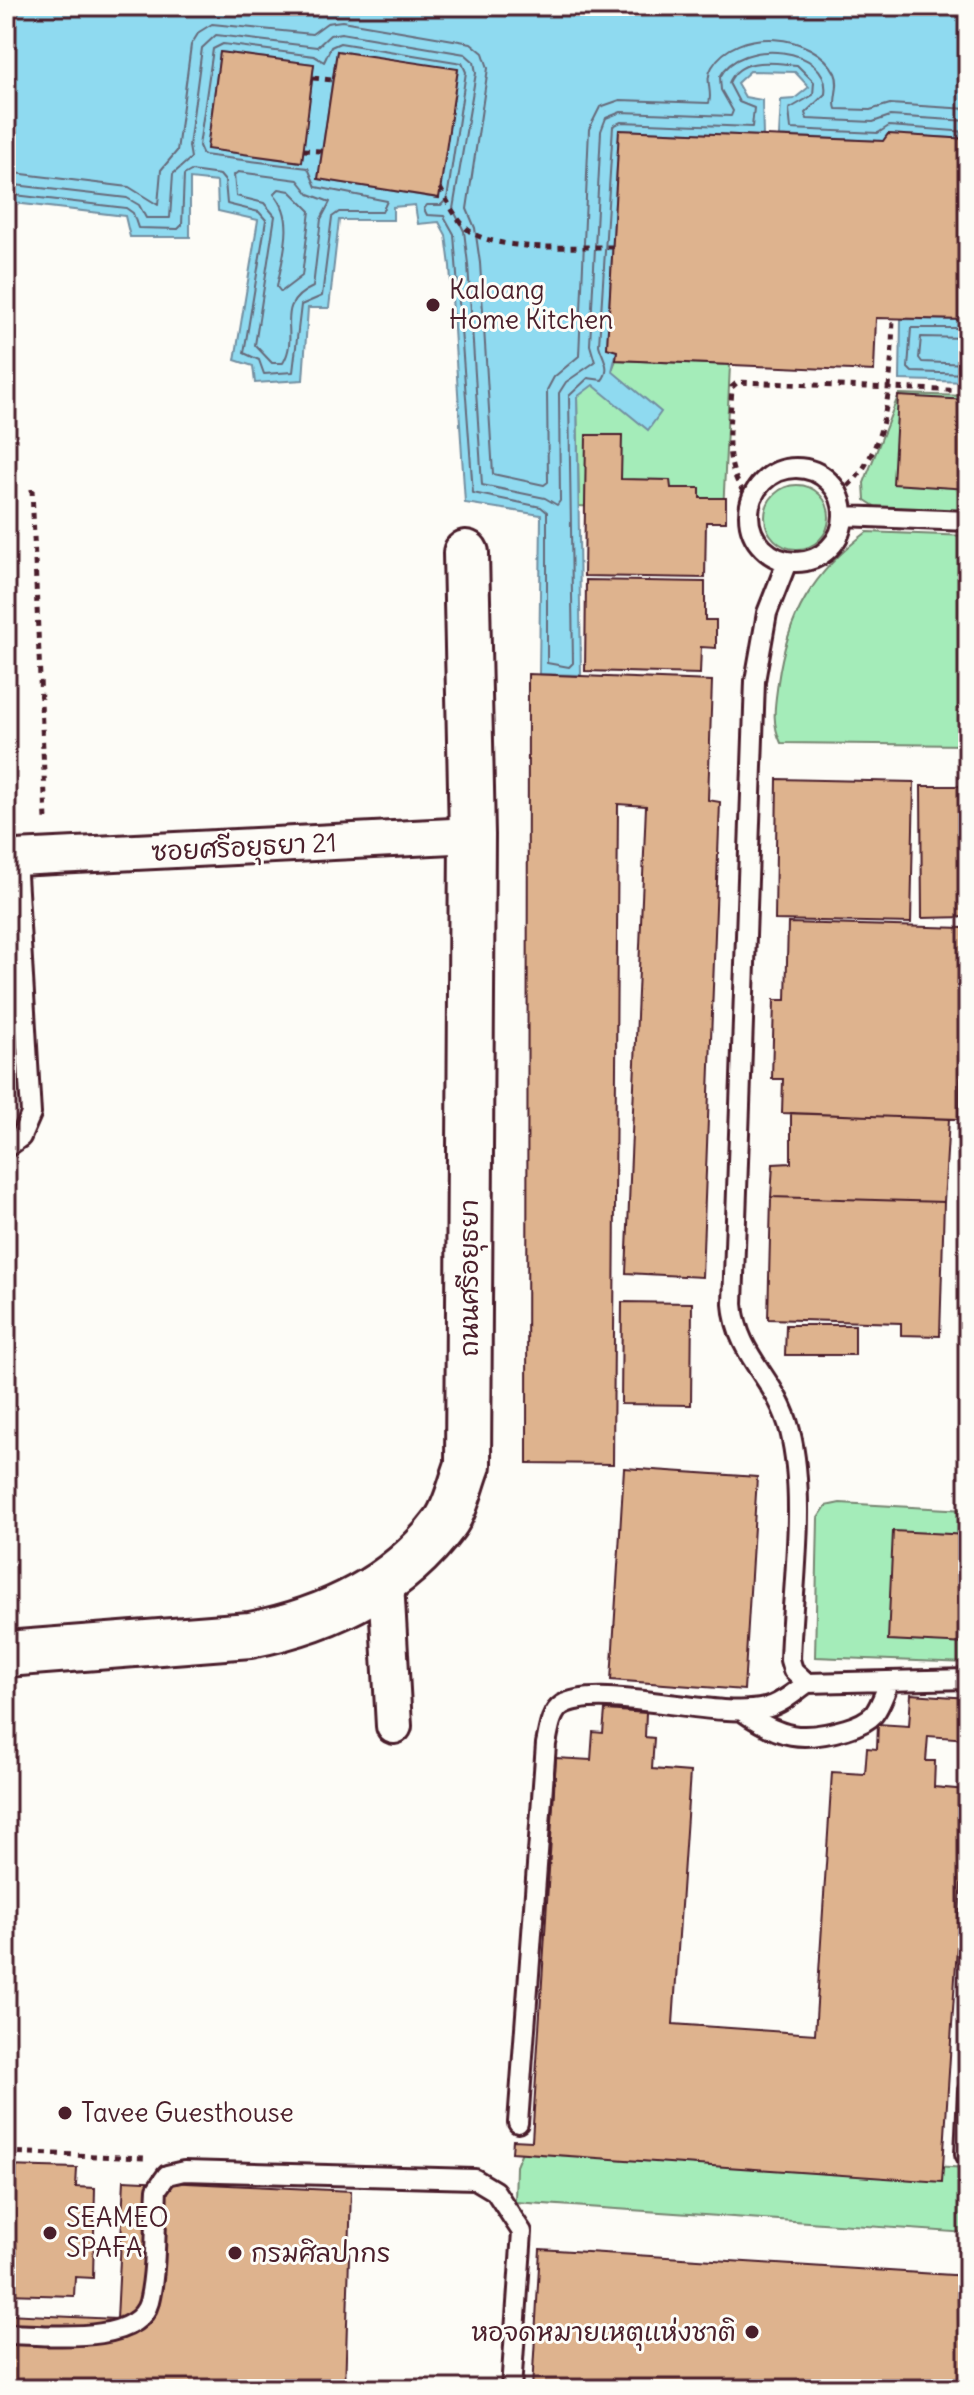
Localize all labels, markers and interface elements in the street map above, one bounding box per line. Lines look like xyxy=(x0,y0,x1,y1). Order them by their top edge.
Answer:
place label: Kaloang Home Kitchen xyxy=(449,273,613,336)
marker: Kaloang Home Kitchen xyxy=(424,296,442,314)
street label: ซอยศรีอยุธยา 21 xyxy=(150,825,338,871)
street label: ถนนศรีอยุธยา xyxy=(452,1199,488,1357)
place label: Tavee Guesthouse xyxy=(81,2096,294,2129)
marker: Tavee Guesthouse xyxy=(56,2104,74,2122)
place label: SEAMEO SPAFA xyxy=(66,2201,169,2264)
marker: SEAMEO SPAFA xyxy=(41,2224,59,2242)
place label: กรมศิลปากร xyxy=(251,2236,390,2269)
marker: กรมศิลปากร xyxy=(226,2244,244,2262)
place label: หอจดหมายเหตุแห่งชาติ xyxy=(471,2315,736,2351)
marker: หอจดหมายเหตุแห่งชาติ xyxy=(743,2323,761,2341)

